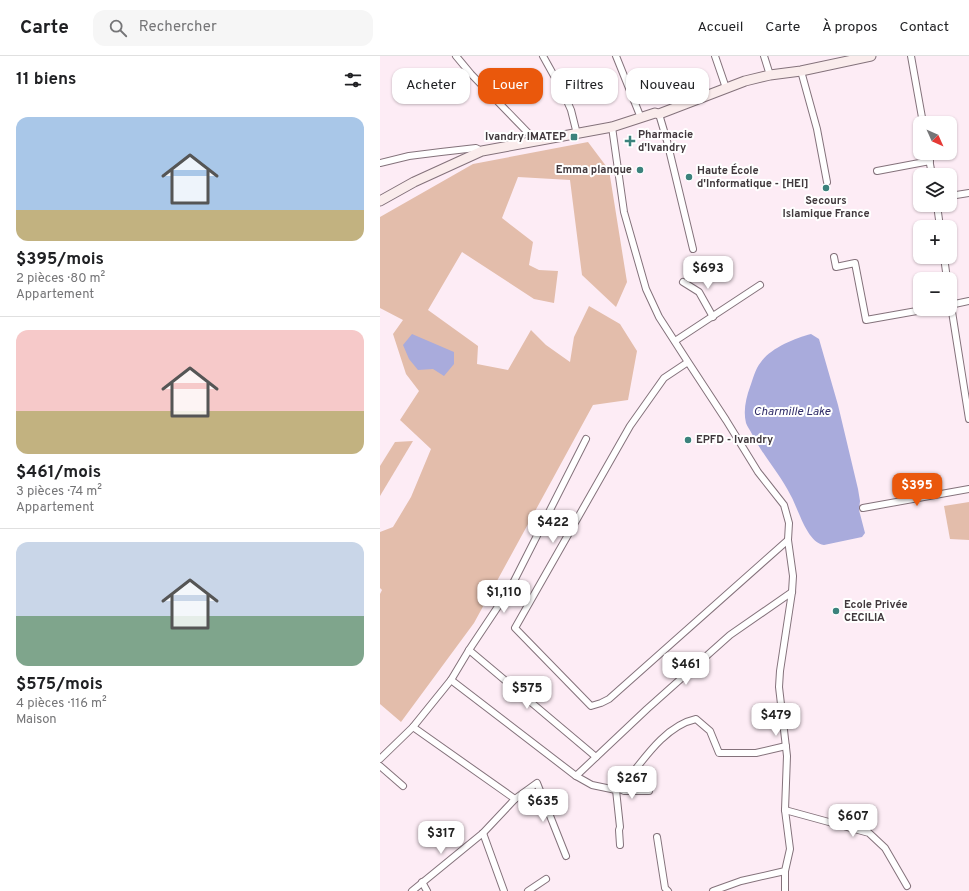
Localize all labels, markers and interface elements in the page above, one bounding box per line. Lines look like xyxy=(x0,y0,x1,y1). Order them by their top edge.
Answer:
search box xyxy=(93,10,373,46)
text: Carte xyxy=(20,16,69,40)
icon: search xyxy=(107,17,129,39)
text: Rechercher xyxy=(139,18,217,37)
text: Accueil xyxy=(697,19,743,36)
text: Carte xyxy=(765,19,800,36)
text: À propos xyxy=(822,19,878,36)
text: Contact xyxy=(900,19,949,36)
chip: Acheter xyxy=(392,68,470,104)
chip: Louer xyxy=(478,68,543,104)
chip: Filtres xyxy=(551,68,618,104)
chip: Nouveau xyxy=(626,68,709,104)
text: 11 biens xyxy=(16,69,76,91)
icon: filters xyxy=(342,69,364,91)
north arrow xyxy=(913,116,957,160)
map controls xyxy=(913,116,957,316)
place label: Pharmacie d'Ivandry xyxy=(638,128,693,155)
place label: Ivandry IMATEP xyxy=(485,130,566,144)
marker: Ivandry IMATEP xyxy=(569,132,579,142)
marker: Pharmacie d'Ivandry xyxy=(625,136,635,146)
icon: home xyxy=(154,143,226,215)
place label: Emma planque xyxy=(556,163,632,177)
place label: Haute École d'Informatique - [HEI] xyxy=(697,163,809,191)
marker: Emma planque xyxy=(635,165,645,175)
button: layers xyxy=(913,168,957,212)
marker: Haute École d'Informatique - [HEI] xyxy=(684,172,694,182)
marker: Secours Islamique France xyxy=(821,183,831,193)
place label: Secours Islamique France xyxy=(782,194,870,221)
button: + xyxy=(913,220,957,264)
text: $395/mois xyxy=(16,249,104,271)
pin: $693 xyxy=(684,256,732,290)
text: $693 xyxy=(692,261,724,277)
text: 2 pièces · 80 m² xyxy=(16,271,105,287)
button: − xyxy=(913,272,957,316)
text: Appartement xyxy=(16,287,94,303)
icon: home xyxy=(154,356,226,428)
water label: Charmille Lake xyxy=(754,404,831,420)
place label: EPFD - Ivandry xyxy=(696,433,773,447)
marker: EPFD - Ivandry xyxy=(683,435,693,445)
text: $461/mois xyxy=(16,462,101,484)
pin: $395 xyxy=(893,473,941,507)
text: $395 xyxy=(901,478,933,494)
text: 3 pièces · 74 m² xyxy=(16,484,102,500)
text: Appartement xyxy=(16,500,94,516)
pin: $422 xyxy=(529,510,577,544)
text: $422 xyxy=(537,515,569,531)
icon: home xyxy=(154,568,226,640)
pin: $1,110 xyxy=(471,580,537,614)
text: $1,110 xyxy=(486,585,522,601)
place label: Ecole Privée CECILIA xyxy=(844,598,908,625)
marker: Ecole Privée CECILIA xyxy=(831,606,841,616)
pin: $461 xyxy=(662,652,710,686)
text: $461 xyxy=(671,657,701,673)
text: $575/mois xyxy=(16,674,103,696)
pin: $575 xyxy=(503,676,551,710)
text: $575 xyxy=(512,681,542,697)
text: 4 pièces · 116 m² xyxy=(16,696,107,712)
pin: $479 xyxy=(752,703,800,737)
text: $479 xyxy=(760,708,792,724)
text: Maison xyxy=(16,712,57,728)
pin: $267 xyxy=(608,766,656,800)
text: $267 xyxy=(617,771,647,787)
pin: $635 xyxy=(519,789,567,823)
text: $635 xyxy=(527,794,559,810)
pin: $607 xyxy=(829,804,877,838)
text: $607 xyxy=(837,809,869,825)
pin: $317 xyxy=(417,821,465,855)
text: $317 xyxy=(427,826,455,842)

